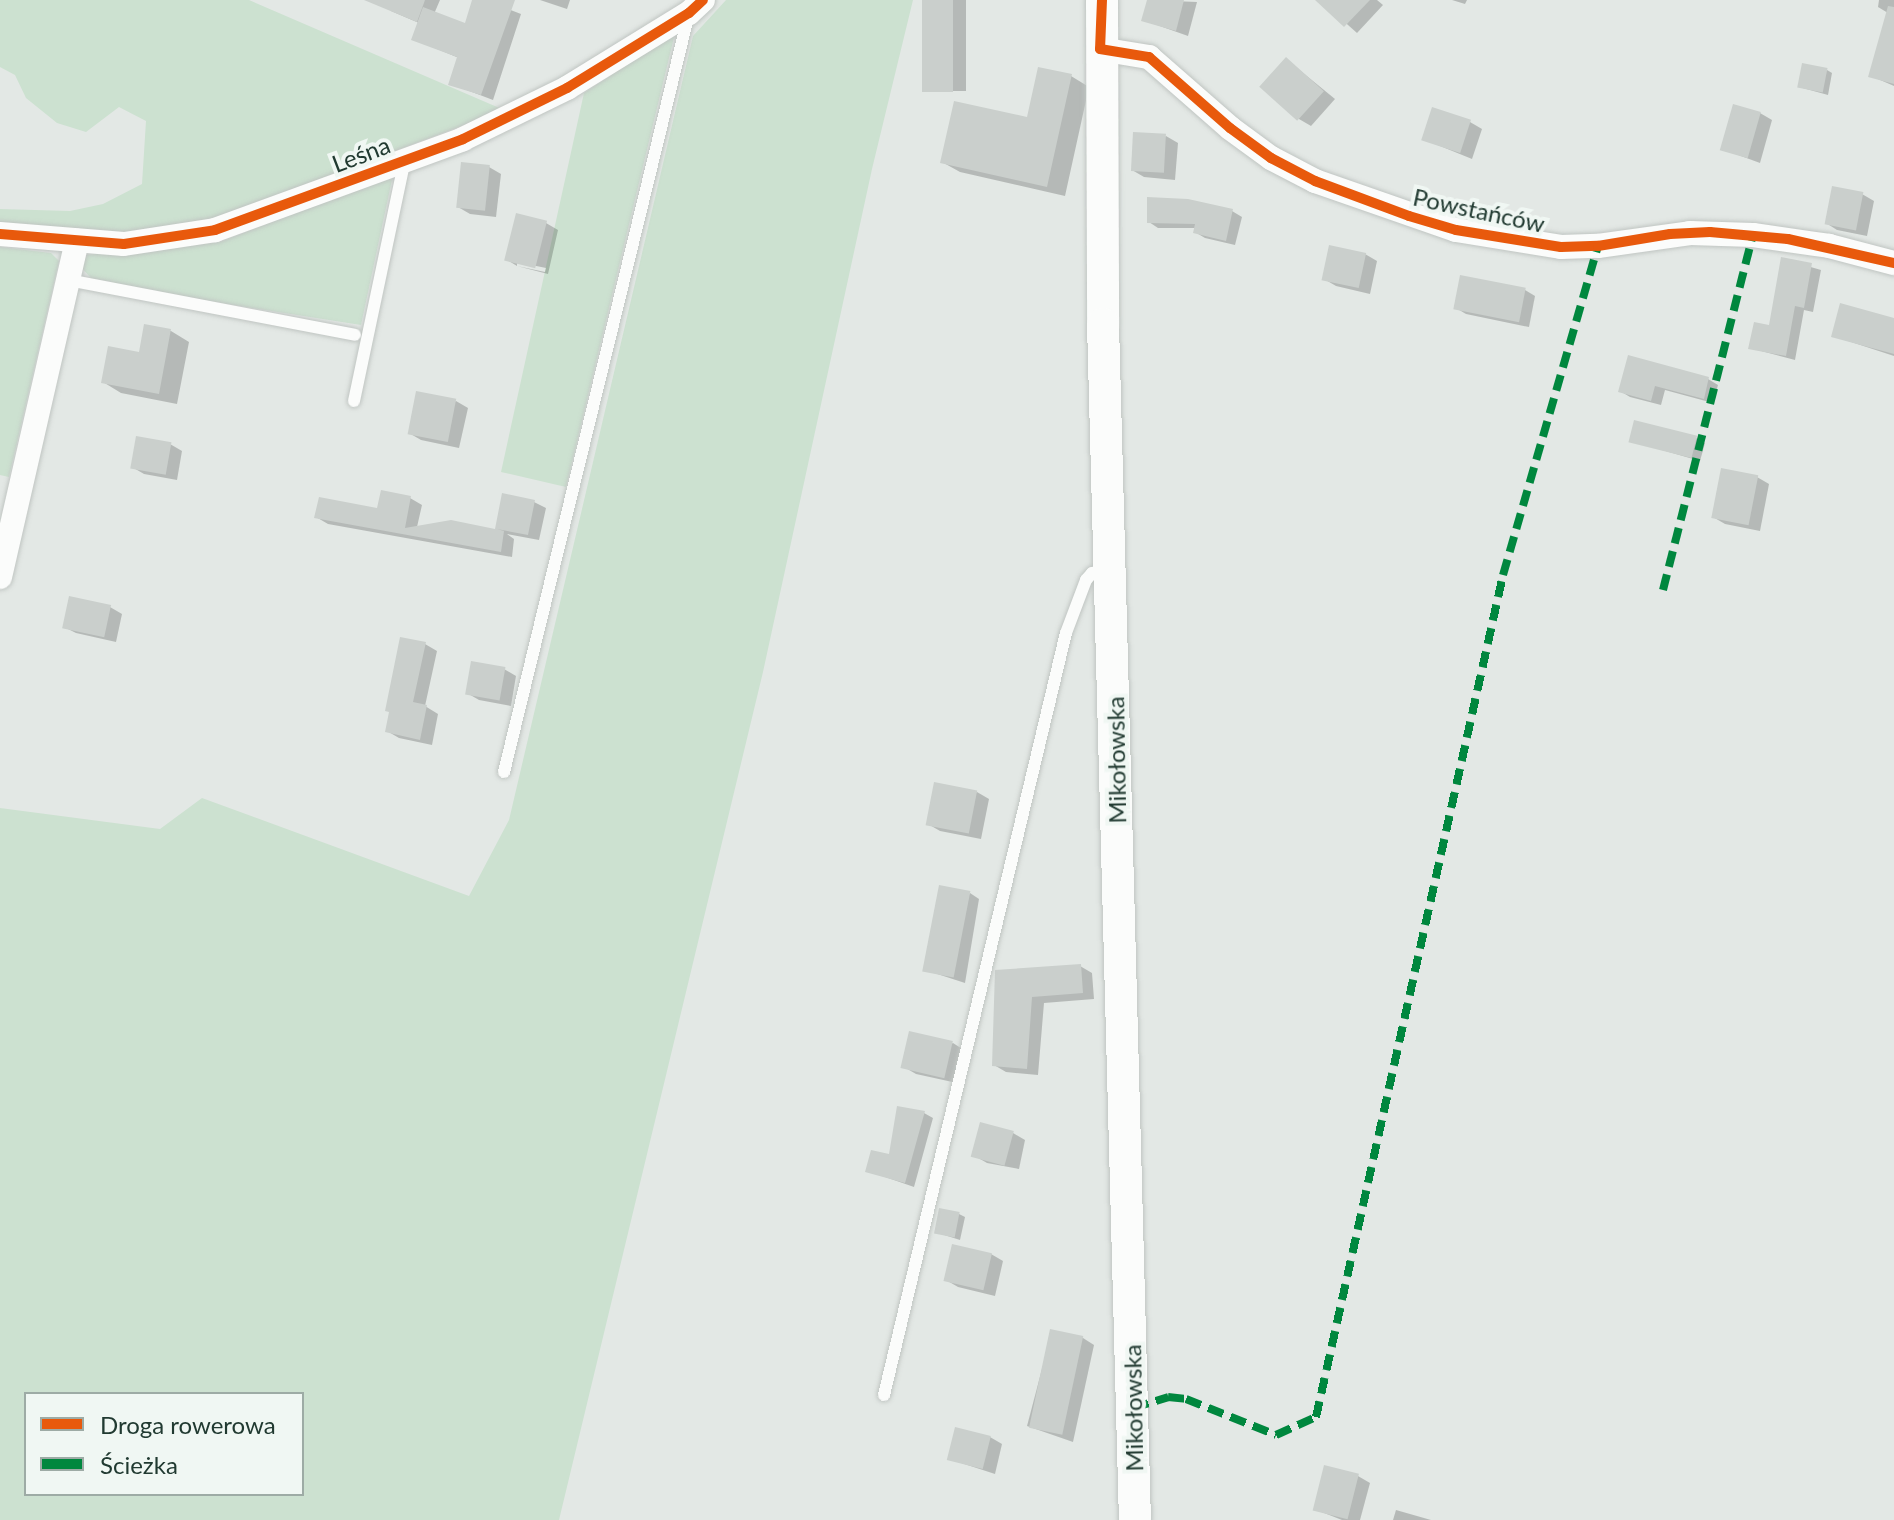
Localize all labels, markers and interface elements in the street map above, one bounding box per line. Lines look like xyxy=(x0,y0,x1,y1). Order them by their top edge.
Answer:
street label: Leśna xyxy=(328,130,394,178)
street label: Powstańców xyxy=(1411,182,1547,238)
street label: Mikołowska xyxy=(1100,696,1132,824)
street label: Mikołowska xyxy=(1117,1344,1149,1472)
legend xyxy=(24,1392,304,1496)
text: Droga rowerowa xyxy=(100,1410,276,1439)
text: Ścieżka xyxy=(100,1450,178,1479)

